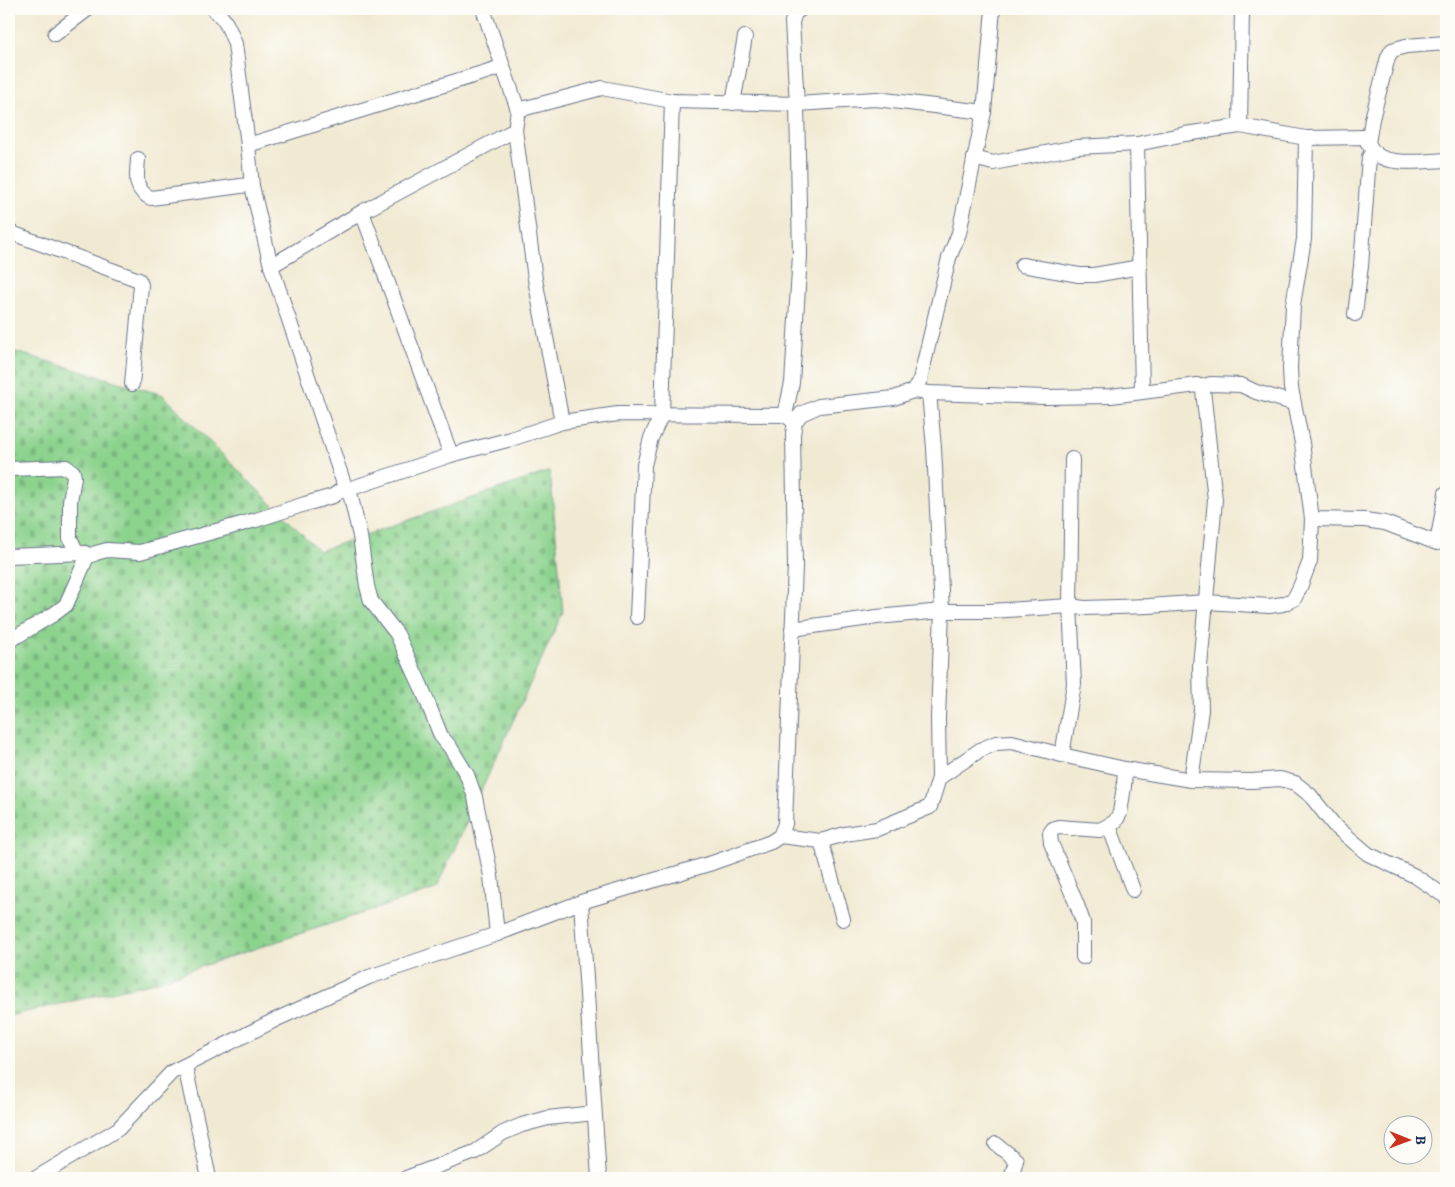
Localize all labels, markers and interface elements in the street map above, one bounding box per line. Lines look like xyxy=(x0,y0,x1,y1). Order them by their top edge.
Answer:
north arrow xyxy=(1382,1114,1432,1164)
text: B xyxy=(1410,1135,1429,1145)

